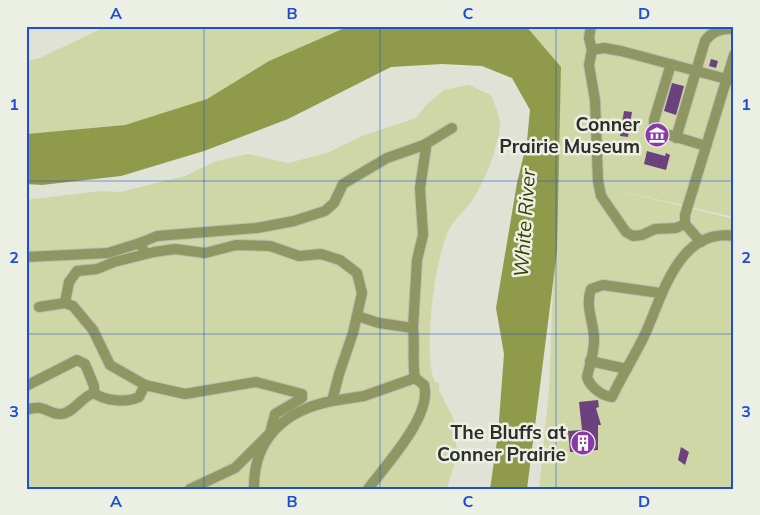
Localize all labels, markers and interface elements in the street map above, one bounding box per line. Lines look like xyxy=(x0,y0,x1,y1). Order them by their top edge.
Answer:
text: A xyxy=(110,3,122,23)
text: B xyxy=(286,3,298,23)
text: C xyxy=(463,3,474,23)
text: D xyxy=(638,3,650,23)
text: 1 xyxy=(9,94,19,114)
text: 1 xyxy=(741,94,751,114)
place label: Conner Prairie Museum xyxy=(499,112,641,158)
museum icon: Conner Prairie Museum xyxy=(644,122,670,148)
water label: White River xyxy=(508,167,540,278)
text: 2 xyxy=(9,247,19,267)
text: 2 xyxy=(741,247,751,267)
text: 3 xyxy=(9,401,19,421)
text: 3 xyxy=(741,401,751,421)
place label: The Bluffs at Conner Prairie xyxy=(437,420,566,466)
building icon: The Bluffs at Conner Prairie xyxy=(570,430,596,456)
text: A xyxy=(110,491,122,511)
text: B xyxy=(286,491,298,511)
text: C xyxy=(463,491,474,511)
text: D xyxy=(638,491,650,511)

